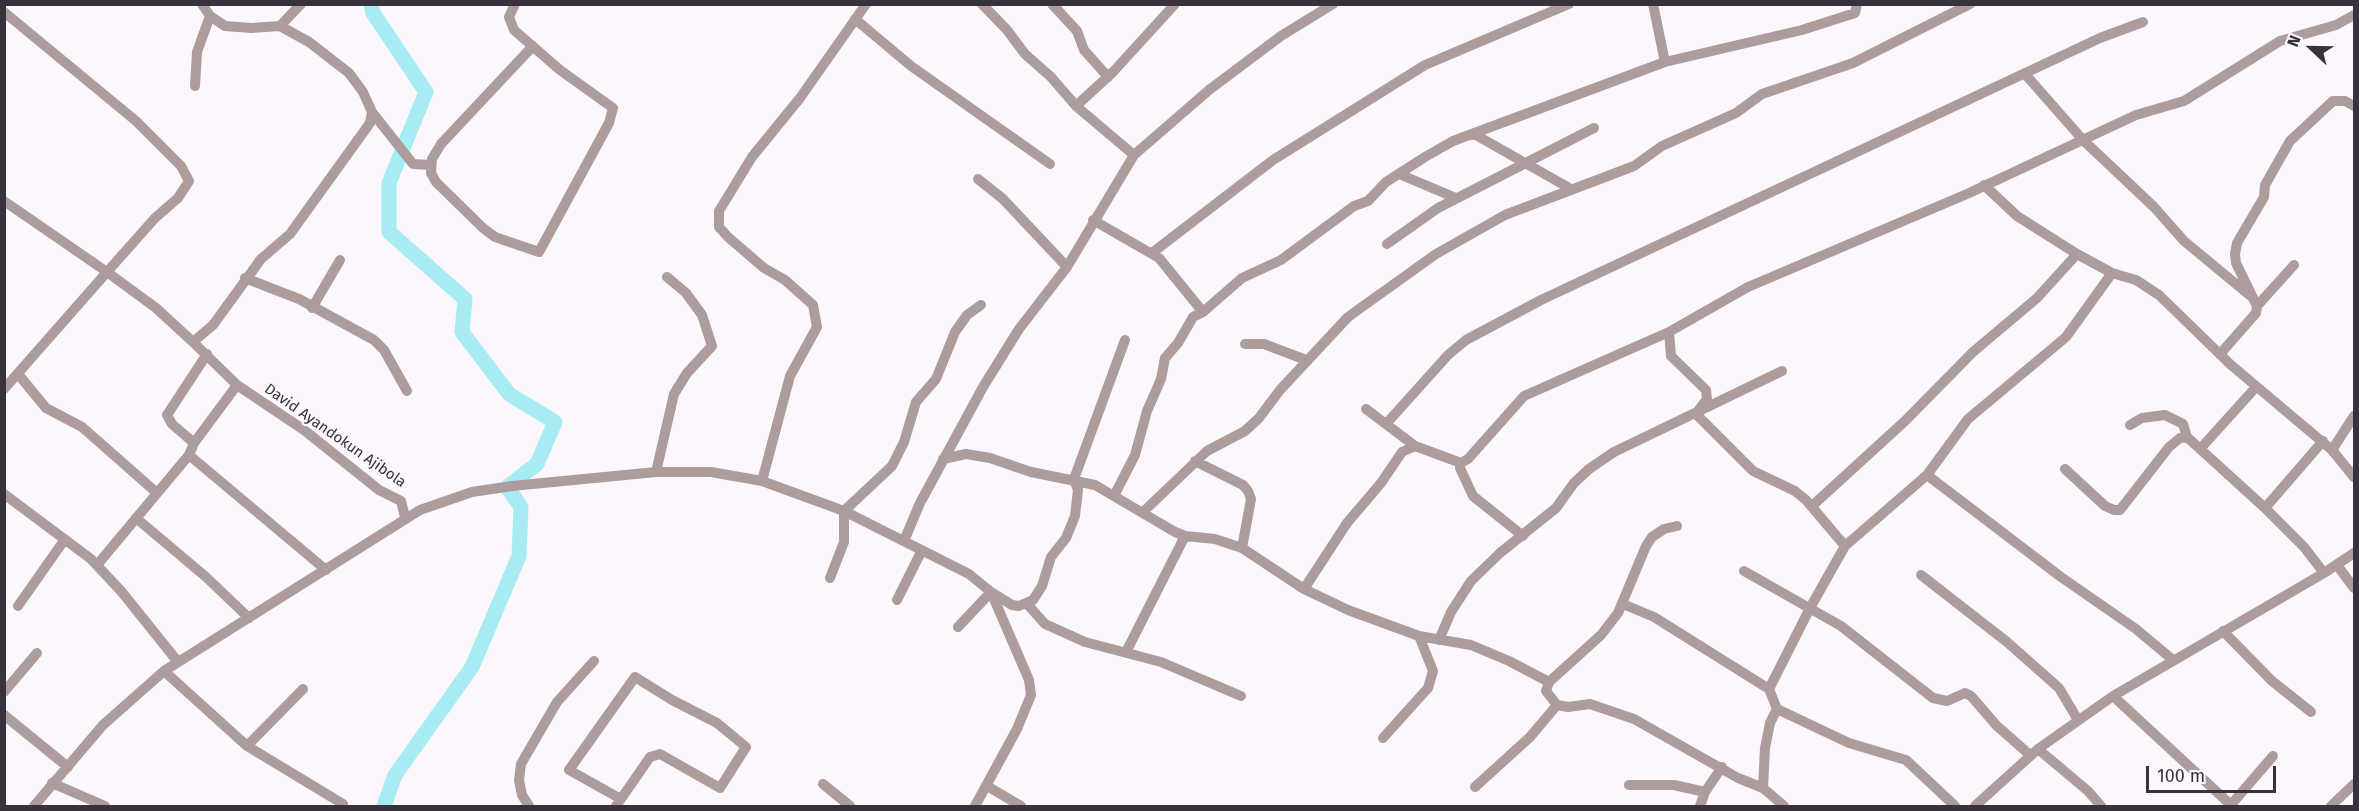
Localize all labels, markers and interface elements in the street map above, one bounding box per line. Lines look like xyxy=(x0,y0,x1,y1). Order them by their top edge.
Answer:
north arrow xyxy=(2281,18,2341,78)
text: N xyxy=(2283,33,2305,50)
street label: David Ayandokun Ajibola xyxy=(261,380,409,492)
scale bar xyxy=(2149,754,2280,792)
text: 100 m xyxy=(2157,765,2205,787)

